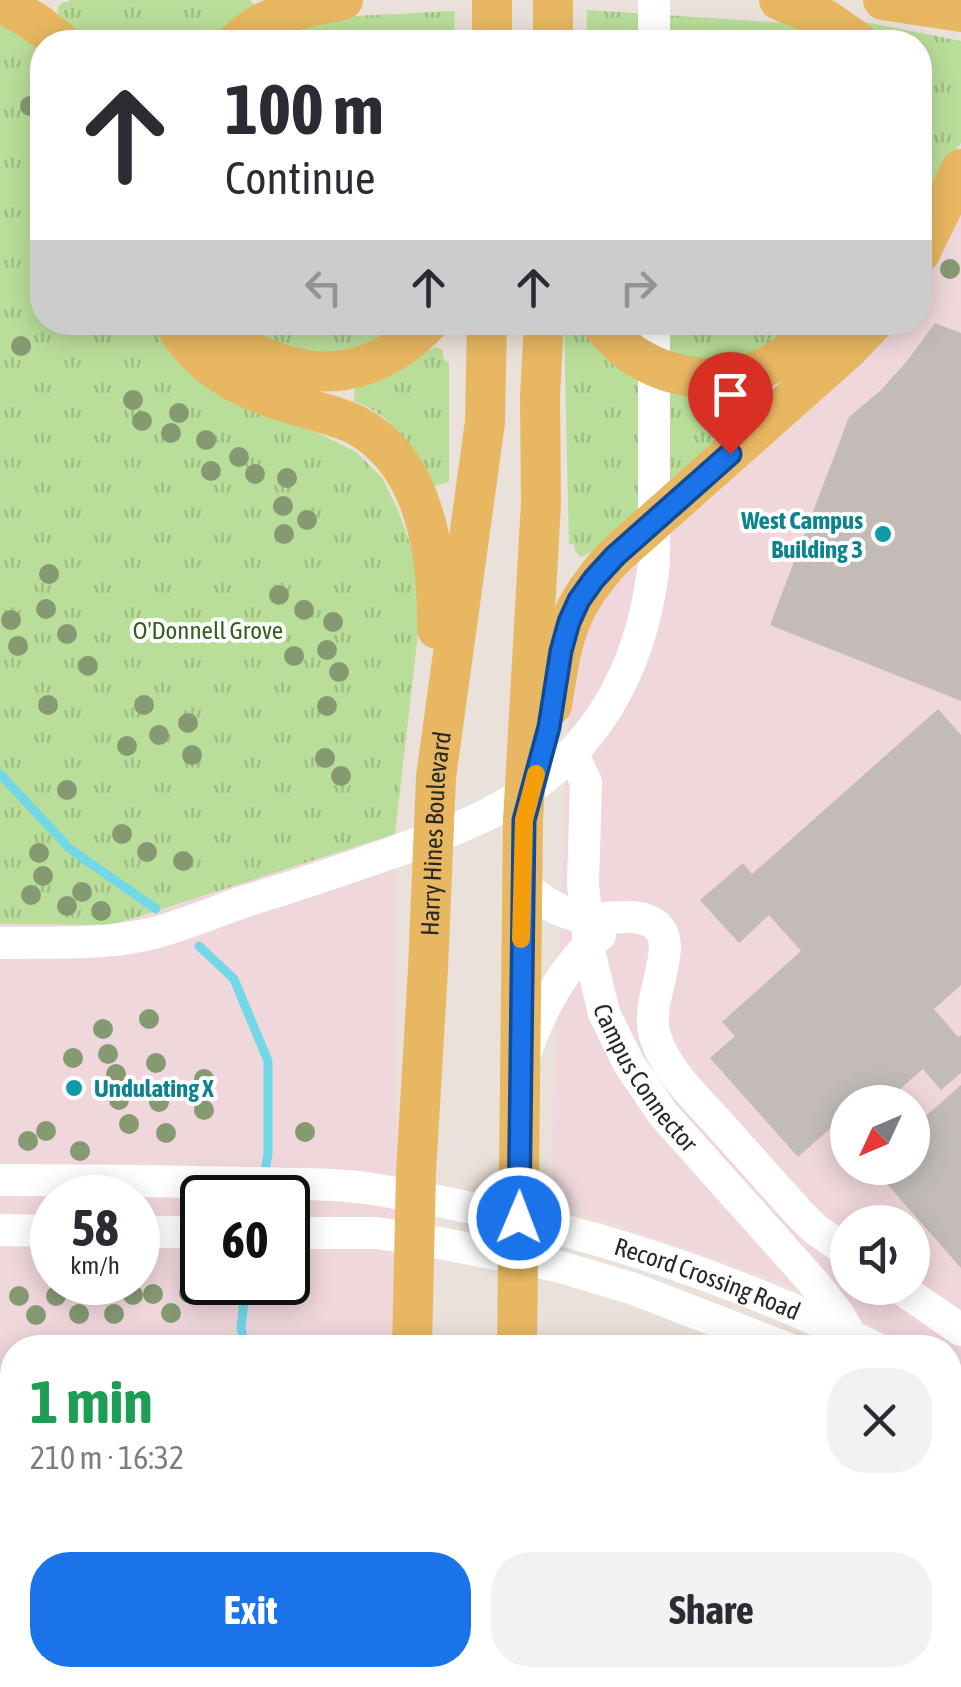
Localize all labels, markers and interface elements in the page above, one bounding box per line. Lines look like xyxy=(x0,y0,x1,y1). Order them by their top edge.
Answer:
text: 100 m xyxy=(225,69,384,149)
icon: ahead xyxy=(60,70,190,200)
text: Continue xyxy=(225,152,376,204)
icon: left xyxy=(296,260,351,315)
icon: ahead xyxy=(401,260,456,315)
icon: ahead xyxy=(506,260,561,315)
icon: right xyxy=(611,260,666,315)
pin xyxy=(688,352,773,455)
icon: arrive xyxy=(703,367,758,422)
place label: West Campus Building 3 xyxy=(740,506,863,563)
marker: West Campus Building 3 xyxy=(872,523,894,545)
park label: O'Donnell Grove xyxy=(133,616,283,644)
street label: Harry Hines Boulevard xyxy=(415,730,456,936)
street label: Campus Connector xyxy=(588,1001,704,1157)
place label: Undulating X xyxy=(94,1074,214,1102)
marker: Undulating X xyxy=(63,1077,85,1099)
north arrow xyxy=(830,1085,930,1185)
map controls xyxy=(830,1085,930,1305)
position arrow xyxy=(467,1166,571,1270)
speed limit sign: 60 xyxy=(180,1175,310,1305)
text: 58 xyxy=(71,1199,118,1257)
button: sound xyxy=(830,1205,930,1305)
street label: Record Crossing Road xyxy=(611,1232,804,1325)
text: km/h xyxy=(70,1251,120,1279)
text: 1 min xyxy=(30,1367,153,1436)
button: close xyxy=(827,1368,932,1473)
text: 210 m · 16:32 xyxy=(30,1439,184,1476)
button: Exit xyxy=(30,1552,471,1667)
button: Share xyxy=(491,1552,932,1667)

